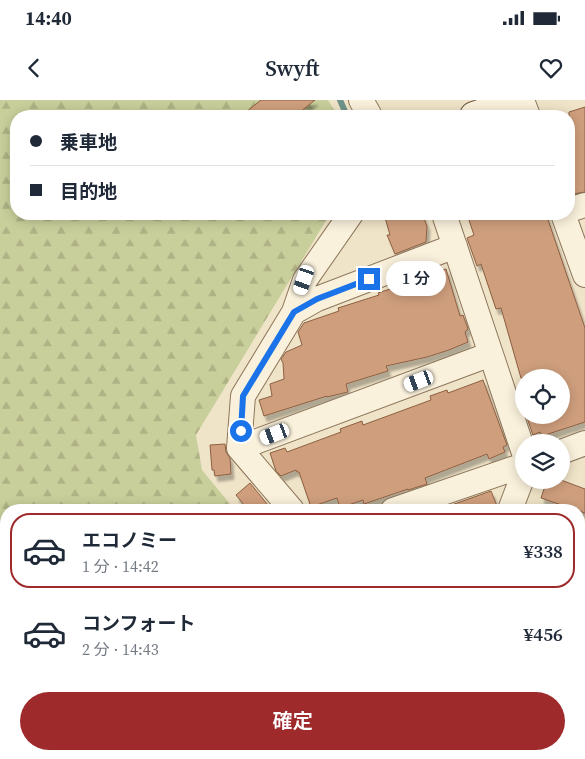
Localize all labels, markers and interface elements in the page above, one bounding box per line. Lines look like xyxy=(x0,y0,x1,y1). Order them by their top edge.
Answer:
text: 14:40 xyxy=(25,5,72,31)
text: Swyft xyxy=(265,53,320,83)
icon: back xyxy=(20,54,48,82)
icon: heart xyxy=(537,54,565,82)
text: 乗車地 xyxy=(60,129,117,155)
text: 目的地 xyxy=(60,178,117,204)
callout: 1 分 xyxy=(386,262,446,296)
car xyxy=(292,263,315,297)
text: 1 分 xyxy=(402,267,430,289)
route end xyxy=(358,268,380,290)
car xyxy=(402,369,435,393)
map controls xyxy=(515,369,570,489)
button: locate xyxy=(515,369,570,424)
route start xyxy=(230,420,252,442)
car xyxy=(258,422,291,446)
button: layers xyxy=(515,434,570,489)
text: エコノミー xyxy=(82,527,177,553)
icon: car xyxy=(22,528,67,573)
text: ¥338 xyxy=(523,538,563,564)
text: 1 分 · 14:42 xyxy=(82,555,159,577)
text: コンフォート xyxy=(82,610,195,636)
icon: car xyxy=(22,611,67,656)
text: ¥456 xyxy=(523,621,563,647)
text: 2 分 · 14:43 xyxy=(82,638,159,660)
button: 確定 xyxy=(20,692,565,750)

